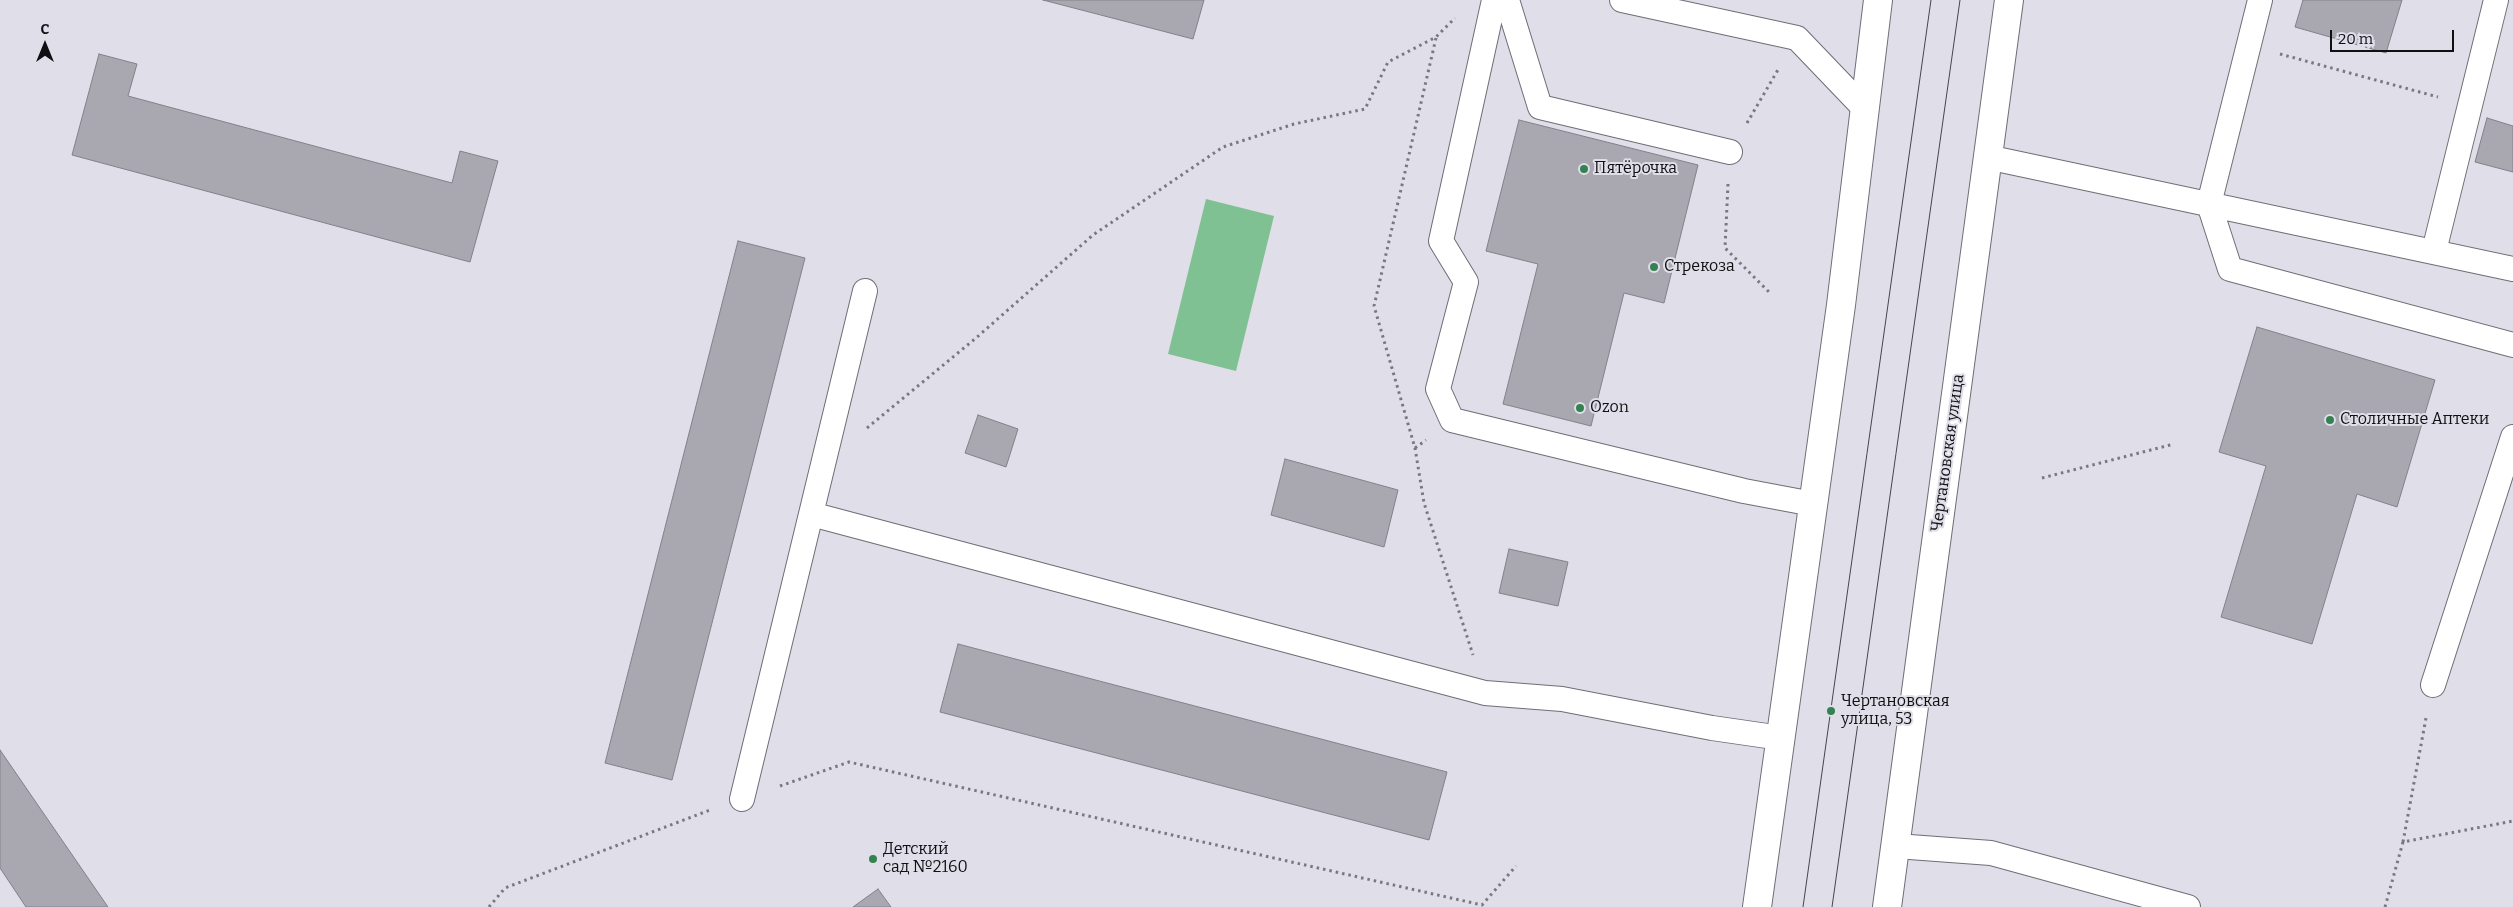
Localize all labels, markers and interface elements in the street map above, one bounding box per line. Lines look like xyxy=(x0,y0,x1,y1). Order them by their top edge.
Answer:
north arrow xyxy=(20,20,70,70)
scale bar xyxy=(2333,20,2457,52)
text: С xyxy=(41,21,49,38)
text: 20 m xyxy=(2338,30,2373,48)
place label: Пятёрочка xyxy=(1594,159,1677,179)
marker: Пятёрочка xyxy=(1578,163,1590,175)
place label: Стрекоза xyxy=(1664,257,1735,277)
marker: Стрекоза xyxy=(1648,261,1660,273)
street label: Чертановская улица xyxy=(1927,373,1969,533)
place label: Ozon xyxy=(1590,398,1629,418)
marker: Ozon xyxy=(1574,402,1586,414)
place label: Столичные Аптеки xyxy=(2340,410,2489,430)
marker: Столичные Аптеки xyxy=(2324,414,2336,426)
place label: Чертановская улица, 53 xyxy=(1841,692,1950,730)
marker: Чертановская улица, 53 xyxy=(1825,705,1837,717)
place label: Детский сад №2160 xyxy=(883,840,968,878)
marker: Детский сад №2160 xyxy=(867,853,879,865)

